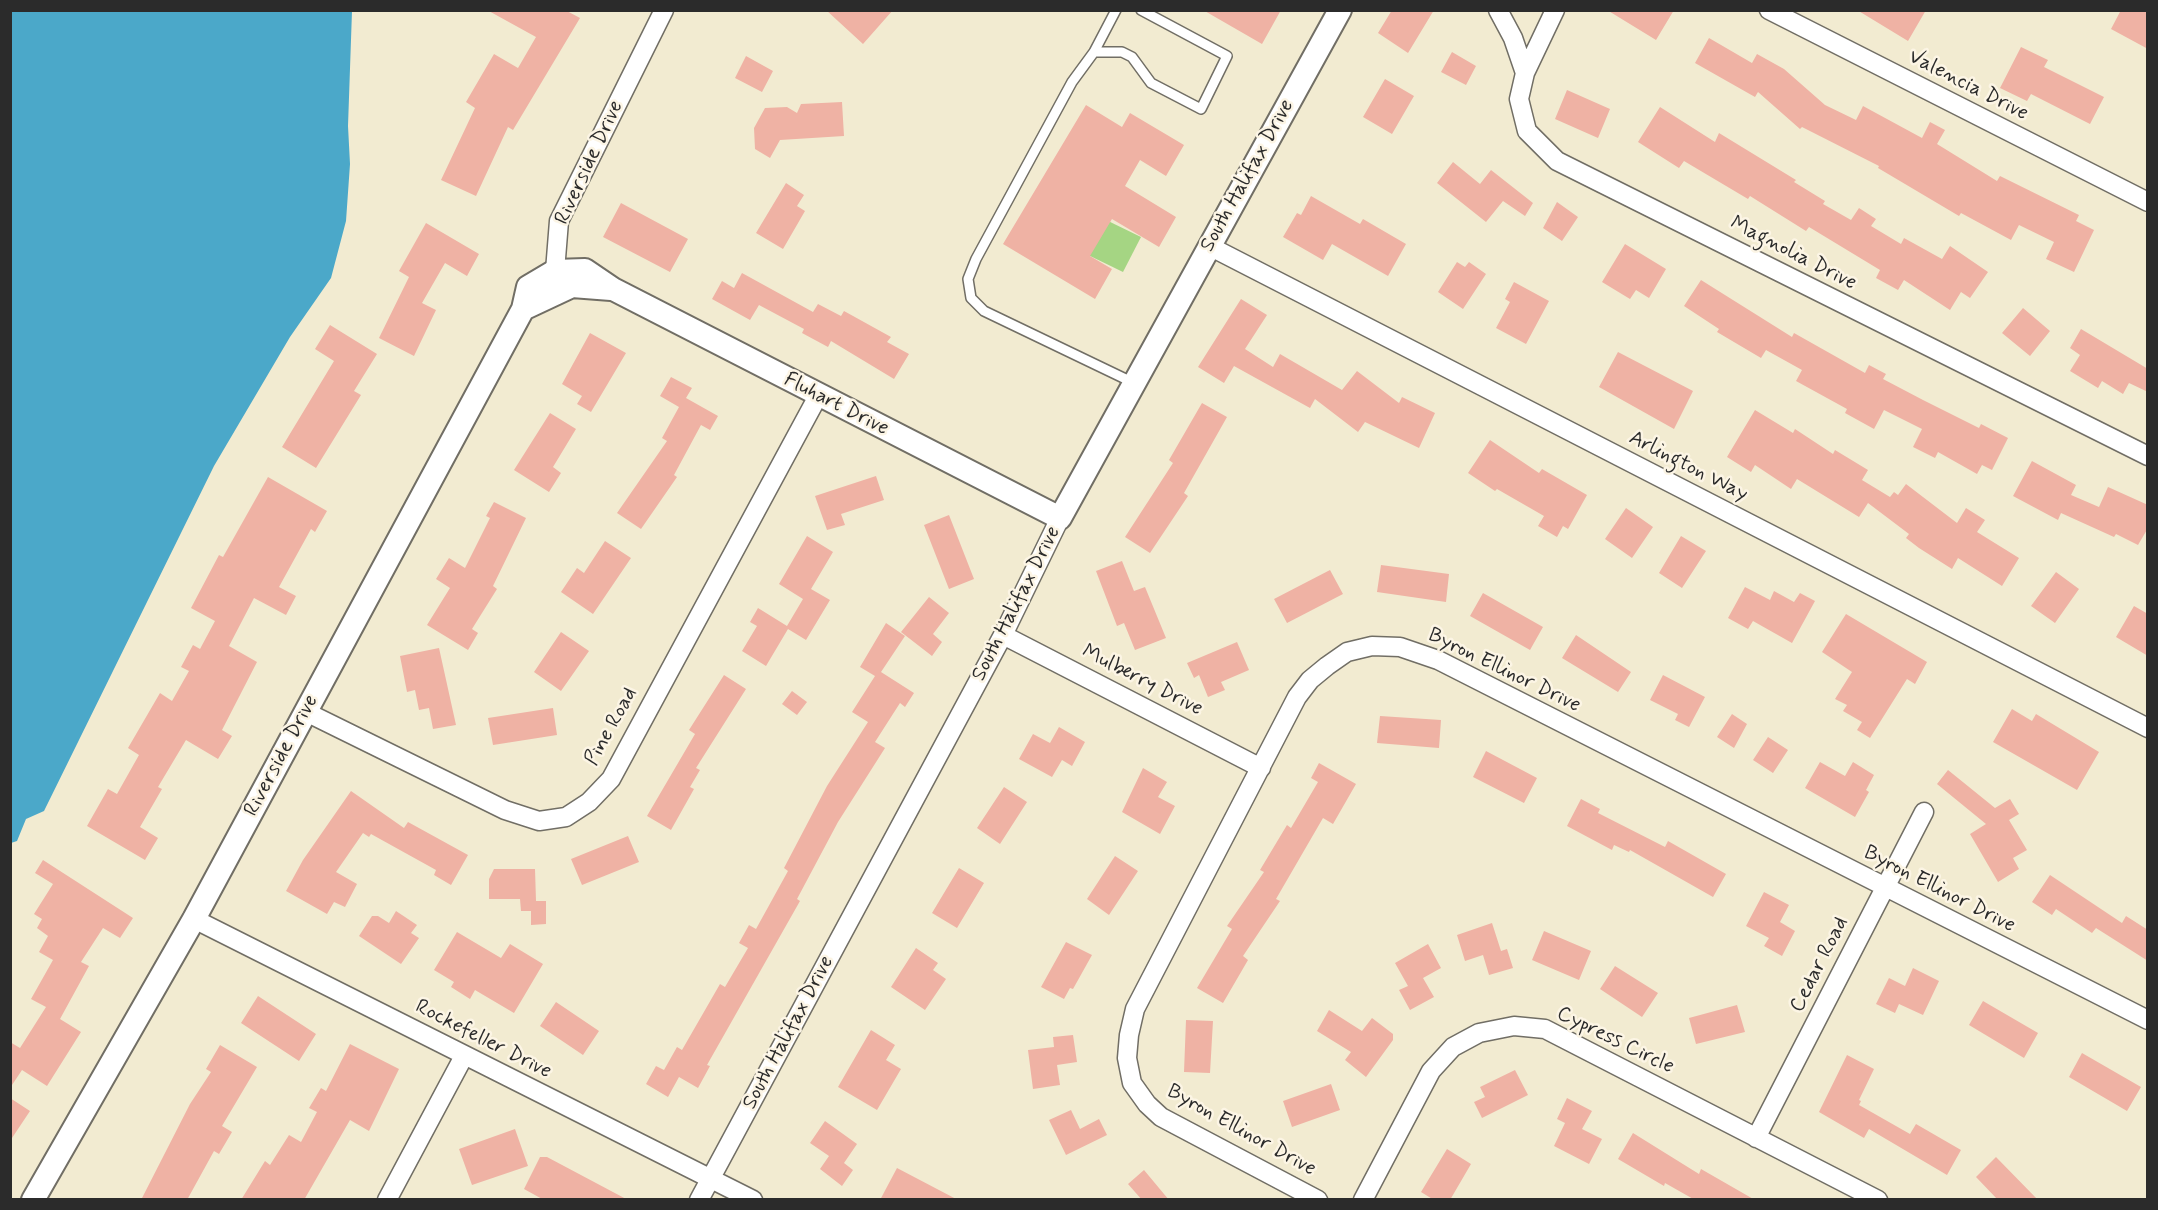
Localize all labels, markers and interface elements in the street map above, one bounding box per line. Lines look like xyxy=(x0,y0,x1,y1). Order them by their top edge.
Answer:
street label: Valencia Drive xyxy=(1904,45,2032,127)
street label: South Halifax Drive xyxy=(1196,95,1300,257)
street label: Riverside Drive xyxy=(550,97,630,229)
street label: Magnolia Drive xyxy=(1726,211,1860,297)
street label: Fluhart Drive xyxy=(779,368,893,442)
street label: Arlington Way xyxy=(1624,426,1752,508)
street label: South Halifax Drive xyxy=(967,522,1067,686)
street label: Byron Ellinor Drive xyxy=(1423,623,1585,719)
street label: Mulberry Drive xyxy=(1077,640,1207,722)
street label: Pine Road xyxy=(580,683,644,771)
street label: Riverside Drive xyxy=(239,691,325,821)
street label: Byron Ellinor Drive xyxy=(1859,841,2019,939)
street label: Cedar Road xyxy=(1785,913,1855,1017)
street label: South Halifax Drive xyxy=(738,952,840,1114)
street label: Rockefeller Drive xyxy=(411,995,555,1085)
street label: Cypress Circle xyxy=(1552,1002,1678,1080)
street label: Byron Ellinor Drive xyxy=(1162,1080,1320,1182)

